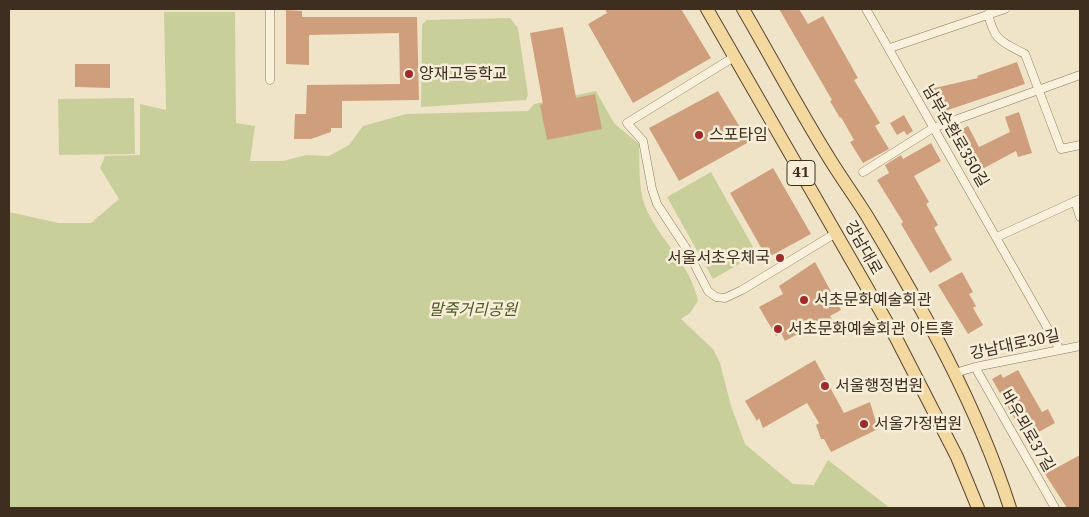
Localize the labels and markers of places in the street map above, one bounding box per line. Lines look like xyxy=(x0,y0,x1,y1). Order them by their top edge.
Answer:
place label: 양재고등학교 xyxy=(419,64,507,84)
marker: 양재고등학교 xyxy=(403,68,415,80)
place label: 스포타임 xyxy=(709,125,768,145)
marker: 스포타임 xyxy=(693,129,705,141)
place label: 서울서초우체국 xyxy=(667,248,770,268)
marker: 서울서초우체국 xyxy=(774,252,786,264)
place label: 서초문화예술회관 xyxy=(814,290,932,310)
marker: 서초문화예술회관 xyxy=(798,294,810,306)
place label: 서초문화예술회관 아트홀 xyxy=(788,319,954,339)
marker: 서초문화예술회관 아트홀 xyxy=(772,323,784,335)
place label: 서울행정법원 xyxy=(835,376,923,396)
marker: 서울행정법원 xyxy=(819,380,831,392)
place label: 서울가정법원 xyxy=(874,414,962,434)
marker: 서울가정법원 xyxy=(858,418,870,430)

